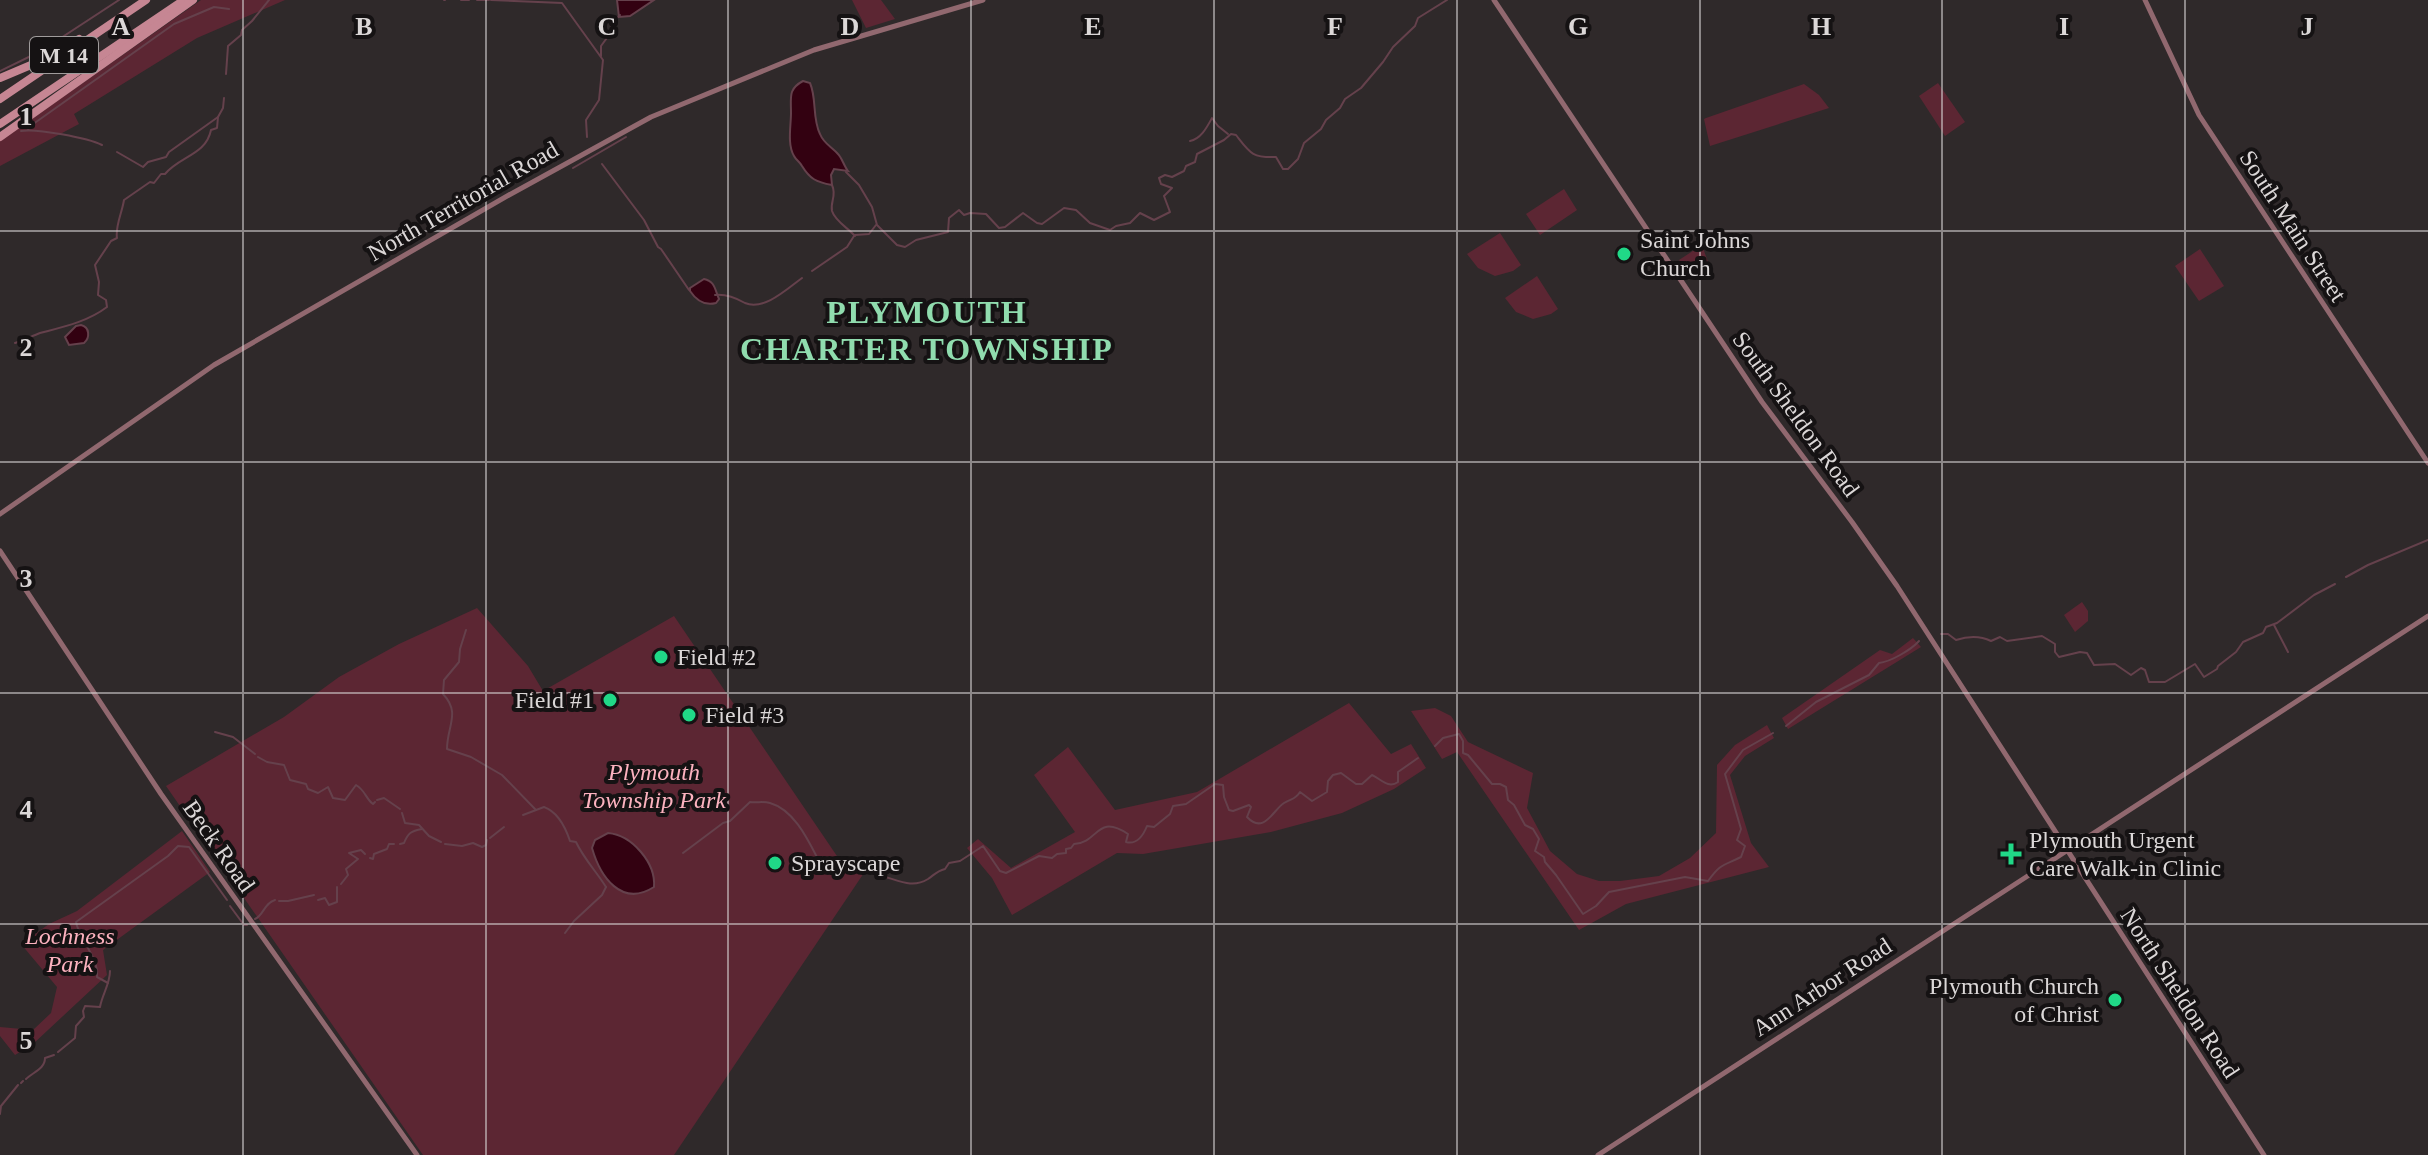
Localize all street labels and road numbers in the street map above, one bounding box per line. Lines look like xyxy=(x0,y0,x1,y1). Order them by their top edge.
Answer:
road number: M 14 xyxy=(30,37,98,73)
street label: North Territorial Road xyxy=(363,136,563,266)
street label: South Main Street xyxy=(2235,146,2352,307)
street label: South Sheldon Road xyxy=(1727,327,1865,501)
street label: Beck Road xyxy=(178,795,260,897)
street label: North Sheldon Road xyxy=(2115,903,2245,1083)
street label: Ann Arbor Road xyxy=(1748,933,1896,1041)

